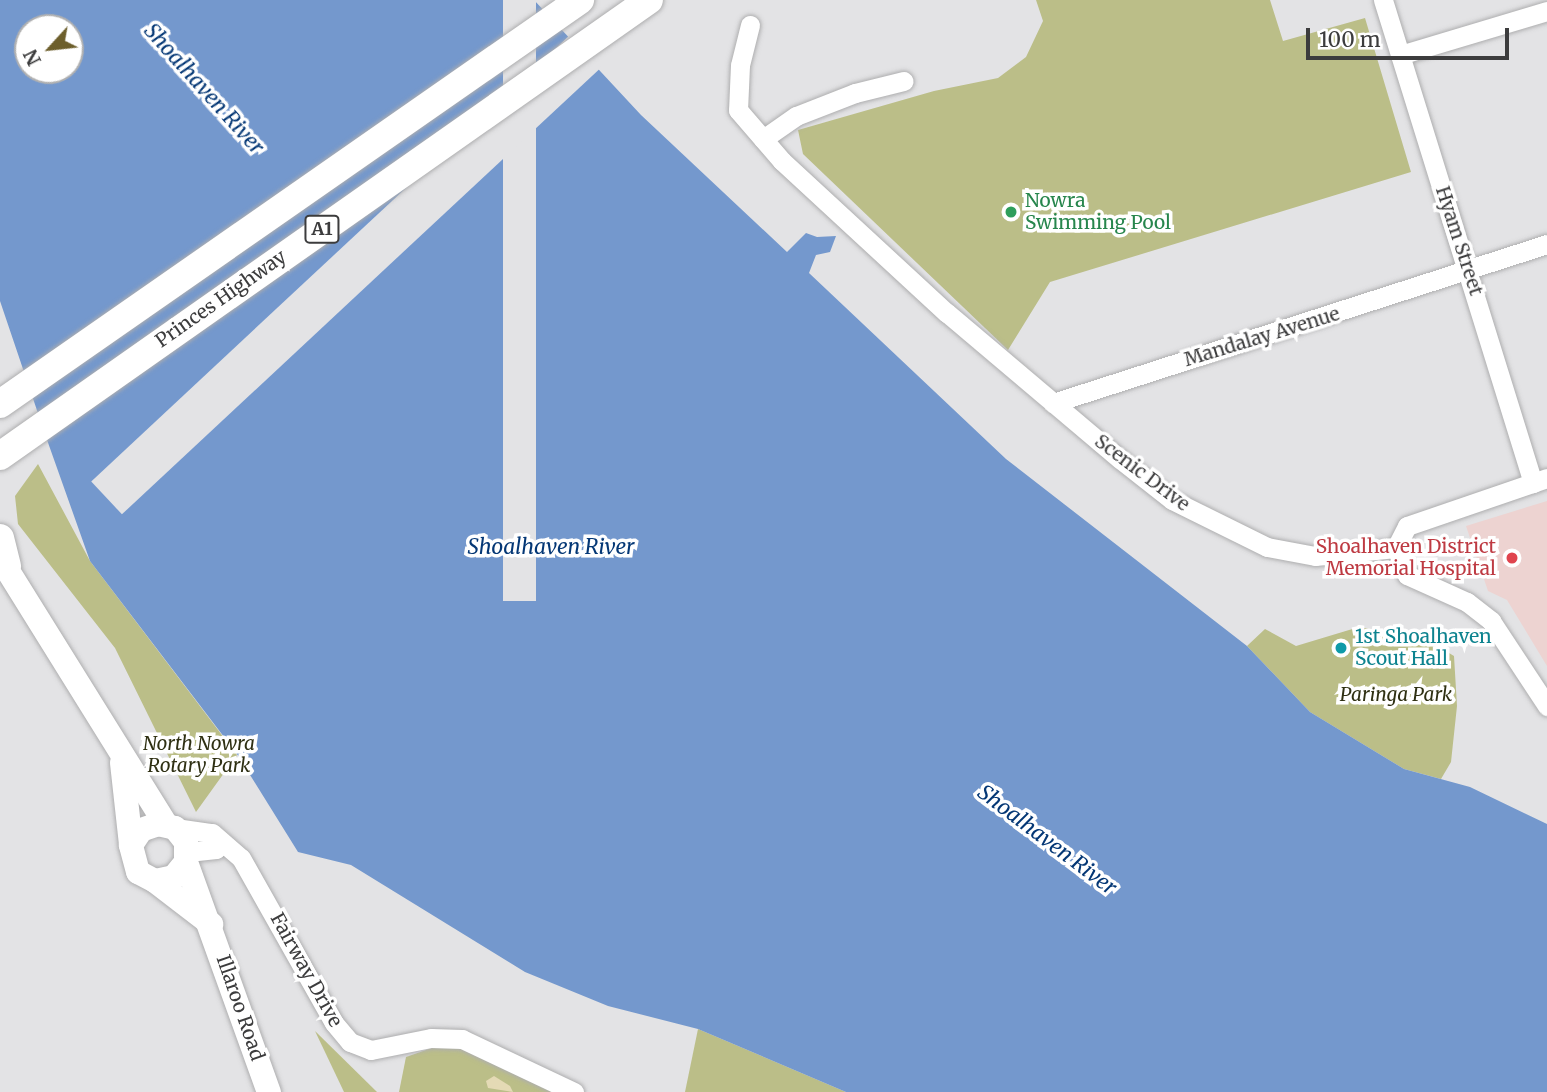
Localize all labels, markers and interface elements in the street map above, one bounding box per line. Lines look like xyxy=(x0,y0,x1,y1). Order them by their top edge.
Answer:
north arrow xyxy=(14,14,84,84)
scale bar xyxy=(1309,14,1512,58)
water label: Shoalhaven River xyxy=(139,19,269,159)
text: 100 m xyxy=(1319,26,1381,53)
text: N xyxy=(18,45,46,70)
street label: Hyam Street xyxy=(1431,184,1487,298)
place label: Nowra Swimming Pool xyxy=(1025,190,1171,234)
marker: Nowra Swimming Pool xyxy=(1003,204,1019,220)
road number: A1 xyxy=(303,214,341,244)
street label: Princes Highway xyxy=(151,245,291,353)
street label: Mandalay Avenue xyxy=(1181,302,1343,372)
street label: Scenic Drive xyxy=(1090,430,1194,516)
water label: Shoalhaven River xyxy=(468,534,634,560)
place label: Shoalhaven District Memorial Hospital xyxy=(1316,536,1496,580)
marker: Shoalhaven District Memorial Hospital xyxy=(1502,548,1522,568)
place label: 1st Shoalhaven Scout Hall xyxy=(1355,626,1492,670)
marker: 1st Shoalhaven Scout Hall xyxy=(1333,640,1349,656)
park label: Paringa Park xyxy=(1340,684,1452,706)
park label: North Nowra Rotary Park xyxy=(143,733,255,777)
water label: Shoalhaven River xyxy=(973,780,1121,900)
street label: Fairway Drive xyxy=(265,909,347,1031)
street label: Illaroo Road xyxy=(211,952,269,1064)

